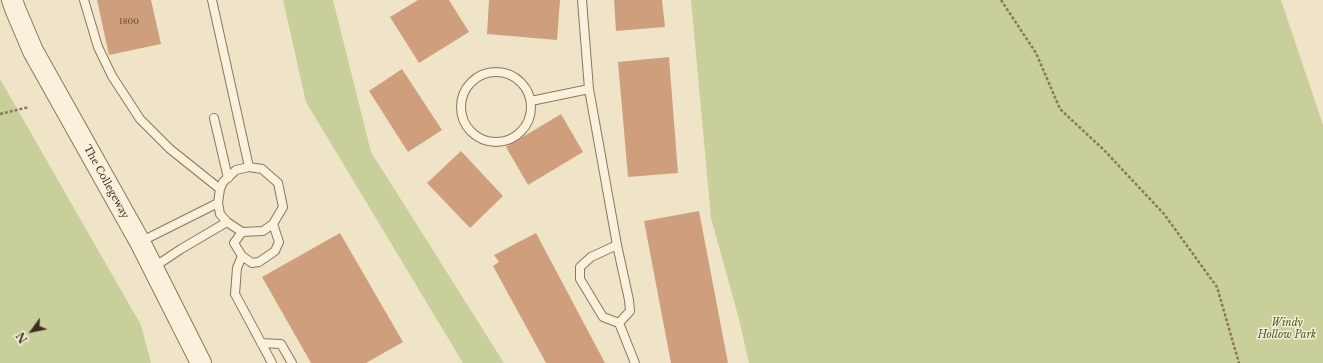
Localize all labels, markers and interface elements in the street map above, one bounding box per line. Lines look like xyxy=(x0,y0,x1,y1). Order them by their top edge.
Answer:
house number: 1800 xyxy=(119,17,139,27)
street label: The Collegeway xyxy=(81,143,131,221)
north arrow xyxy=(12,311,52,351)
park label: Windy Hollow Park xyxy=(1258,317,1316,340)
text: N xyxy=(13,329,31,346)

